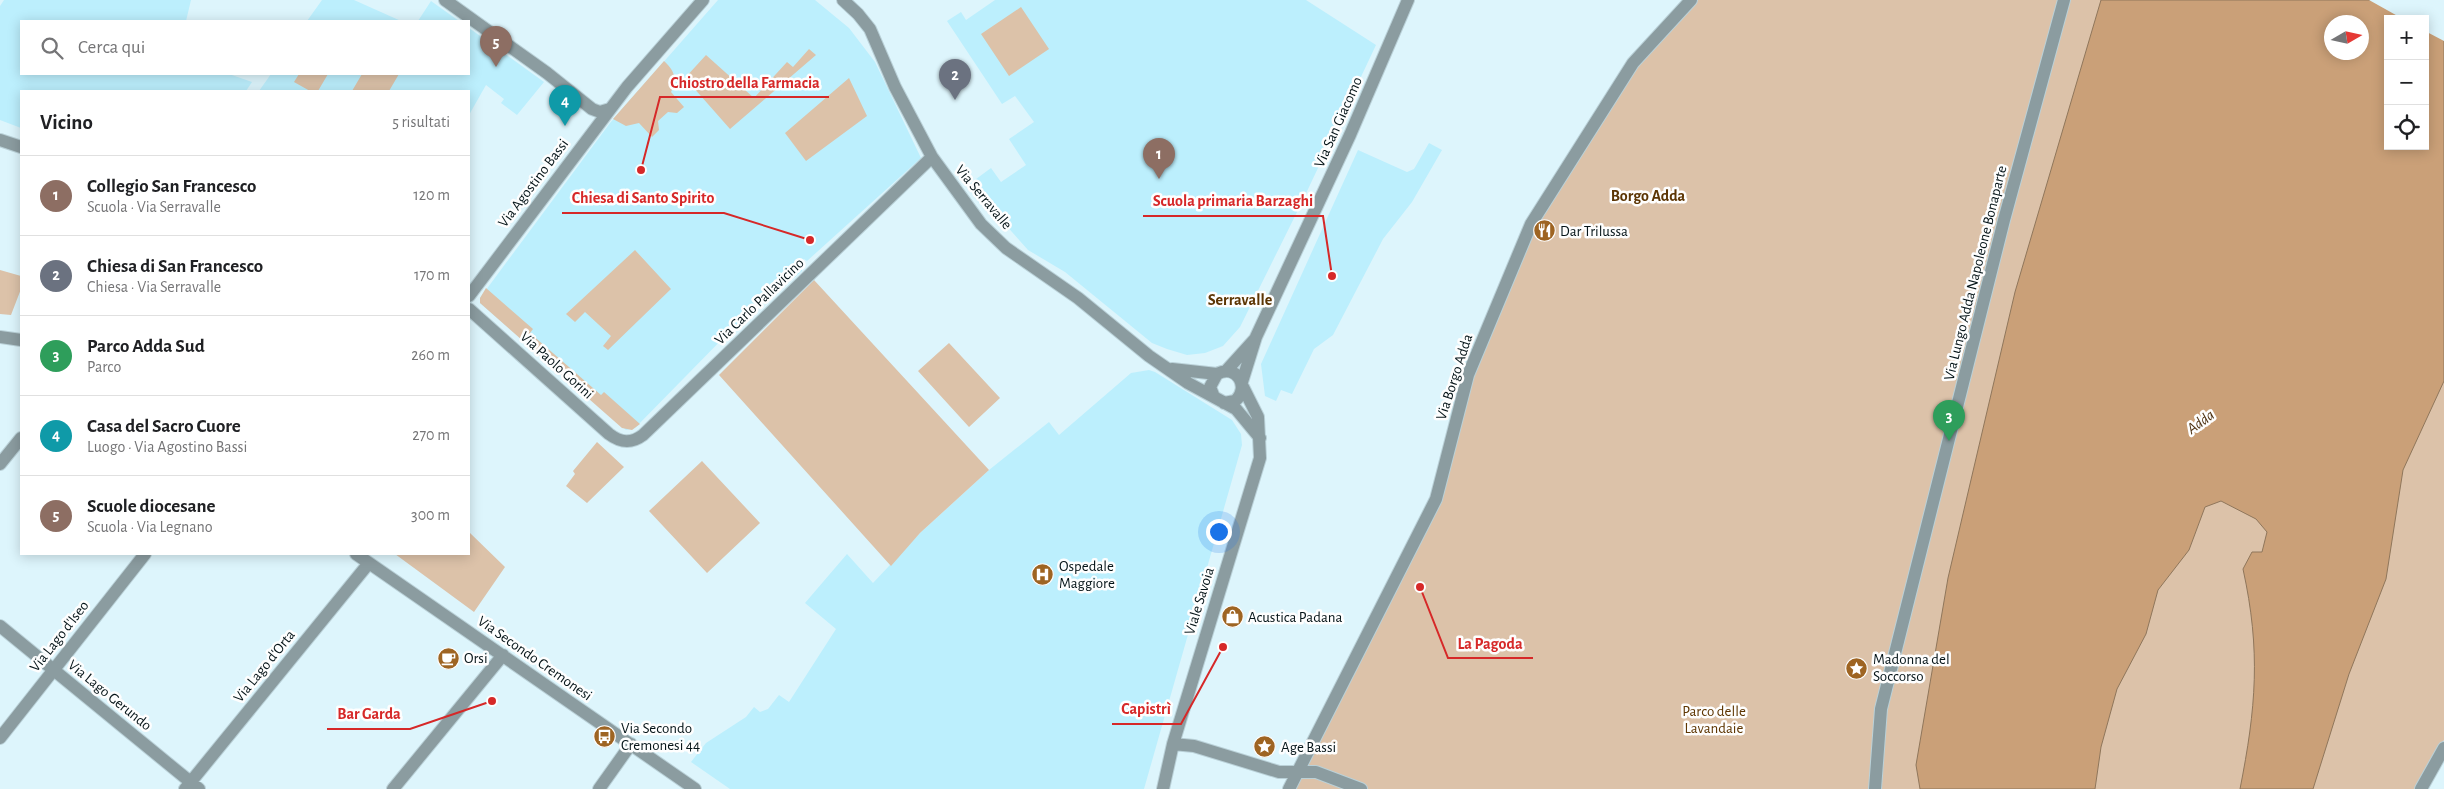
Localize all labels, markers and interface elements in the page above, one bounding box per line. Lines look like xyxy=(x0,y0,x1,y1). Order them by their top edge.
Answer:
north arrow xyxy=(2324,15,2369,60)
map controls xyxy=(2384,15,2429,150)
button: + xyxy=(2384,15,2429,60)
search box xyxy=(20,20,470,75)
pin: 5 xyxy=(480,26,512,67)
icon: search xyxy=(38,34,66,62)
text: Cerca qui xyxy=(78,38,145,57)
pin: 2 xyxy=(939,59,971,100)
button: − xyxy=(2384,60,2429,105)
callout: Chiostro della Farmacia xyxy=(660,66,829,97)
text: Chiostro della Farmacia xyxy=(670,75,820,91)
street label: Via San Giacomo xyxy=(1312,75,1365,170)
pin: 4 xyxy=(549,85,581,126)
button: locate xyxy=(2384,105,2429,150)
text: Vicino xyxy=(40,112,93,133)
text: 5 risultati xyxy=(392,114,450,130)
street label: Via Agostino Bassi xyxy=(495,136,571,230)
pin: 1 xyxy=(1143,138,1175,179)
street label: Via Serravalle xyxy=(953,162,1015,232)
street label: Via Lungo Adda Napoleone Bonaparte xyxy=(1941,164,2009,382)
text: Collegio San Francesco xyxy=(87,177,256,196)
callout: Chiesa di Santo Spirito xyxy=(562,182,724,213)
callout: Scuola primaria Barzaghi xyxy=(1143,185,1323,216)
text: 1 xyxy=(53,187,59,203)
text: 120 m xyxy=(413,187,450,203)
district label: Borgo Adda xyxy=(1611,188,1686,204)
text: Chiesa di Santo Spirito xyxy=(572,190,714,206)
text: Scuola primaria Barzaghi xyxy=(1153,193,1313,209)
text: Scuola · Via Serravalle xyxy=(87,199,221,215)
restaurant icon: Dar Trilussa xyxy=(1532,219,1556,243)
place label: Dar Trilussa xyxy=(1560,224,1628,239)
street label: Via Carlo Pallavicino xyxy=(712,255,807,348)
text: Chiesa di San Francesco xyxy=(87,257,263,276)
text: 2 xyxy=(52,267,60,283)
text: 170 m xyxy=(414,267,450,283)
text: Chiesa · Via Serravalle xyxy=(87,279,221,295)
district label: Serravalle xyxy=(1208,292,1273,308)
street label: Via Paolo Gorini xyxy=(517,329,596,402)
street label: Via Borgo Adda xyxy=(1434,332,1475,422)
text: Parco Adda Sud xyxy=(87,337,205,356)
text: 3 xyxy=(53,347,59,363)
text: 260 m xyxy=(411,347,450,363)
text: Parco xyxy=(87,359,121,375)
pin: 3 xyxy=(1933,400,1965,441)
water label: Adda xyxy=(2183,407,2217,438)
text: Casa del Sacro Cuore xyxy=(87,417,241,436)
text: 4 xyxy=(52,427,60,443)
text: 270 m xyxy=(412,427,450,443)
text: Luogo · Via Agostino Bassi xyxy=(87,439,247,455)
text: Scuole diocesane xyxy=(87,497,216,516)
text: 5 xyxy=(53,507,59,523)
text: 300 m xyxy=(411,507,450,523)
text: Scuola · Via Legnano xyxy=(87,519,213,535)
your location xyxy=(1206,519,1232,545)
place label: Ospedale Maggiore xyxy=(1059,559,1115,591)
hospital icon: Ospedale Maggiore xyxy=(1031,563,1055,587)
street label: Viale Savoia xyxy=(1182,566,1217,637)
street label: Via Lago d'Iseo xyxy=(27,598,92,675)
shop icon: Acustica Padana xyxy=(1220,605,1244,629)
place label: Acustica Padana xyxy=(1248,610,1342,625)
street label: Via Secondo Cremonesi xyxy=(475,613,595,704)
street label: Via Lago d'Orta xyxy=(231,627,298,705)
callout: La Pagoda xyxy=(1448,627,1533,658)
text: La Pagoda xyxy=(1457,636,1523,652)
cafe icon: Orsi xyxy=(436,646,460,670)
place label: Orsi xyxy=(464,651,488,666)
place label: Madonna del Soccorso xyxy=(1873,652,1950,684)
place icon: Madonna del Soccorso xyxy=(1845,656,1869,680)
street label: Via Lago Gerundo xyxy=(65,657,154,734)
callout: Capistrì xyxy=(1112,693,1181,724)
callout: Bar Garda xyxy=(327,698,410,729)
text: Capistrì xyxy=(1121,701,1171,717)
park label: Parco delle Lavandaie xyxy=(1682,704,1746,736)
text: Bar Garda xyxy=(337,706,401,722)
place label: Via Secondo Cremonesi 44 xyxy=(621,721,700,753)
bus stop icon: Via Secondo Cremonesi 44 xyxy=(593,725,617,749)
place icon: Age Bassi xyxy=(1253,735,1277,759)
place label: Age Bassi xyxy=(1281,740,1336,755)

